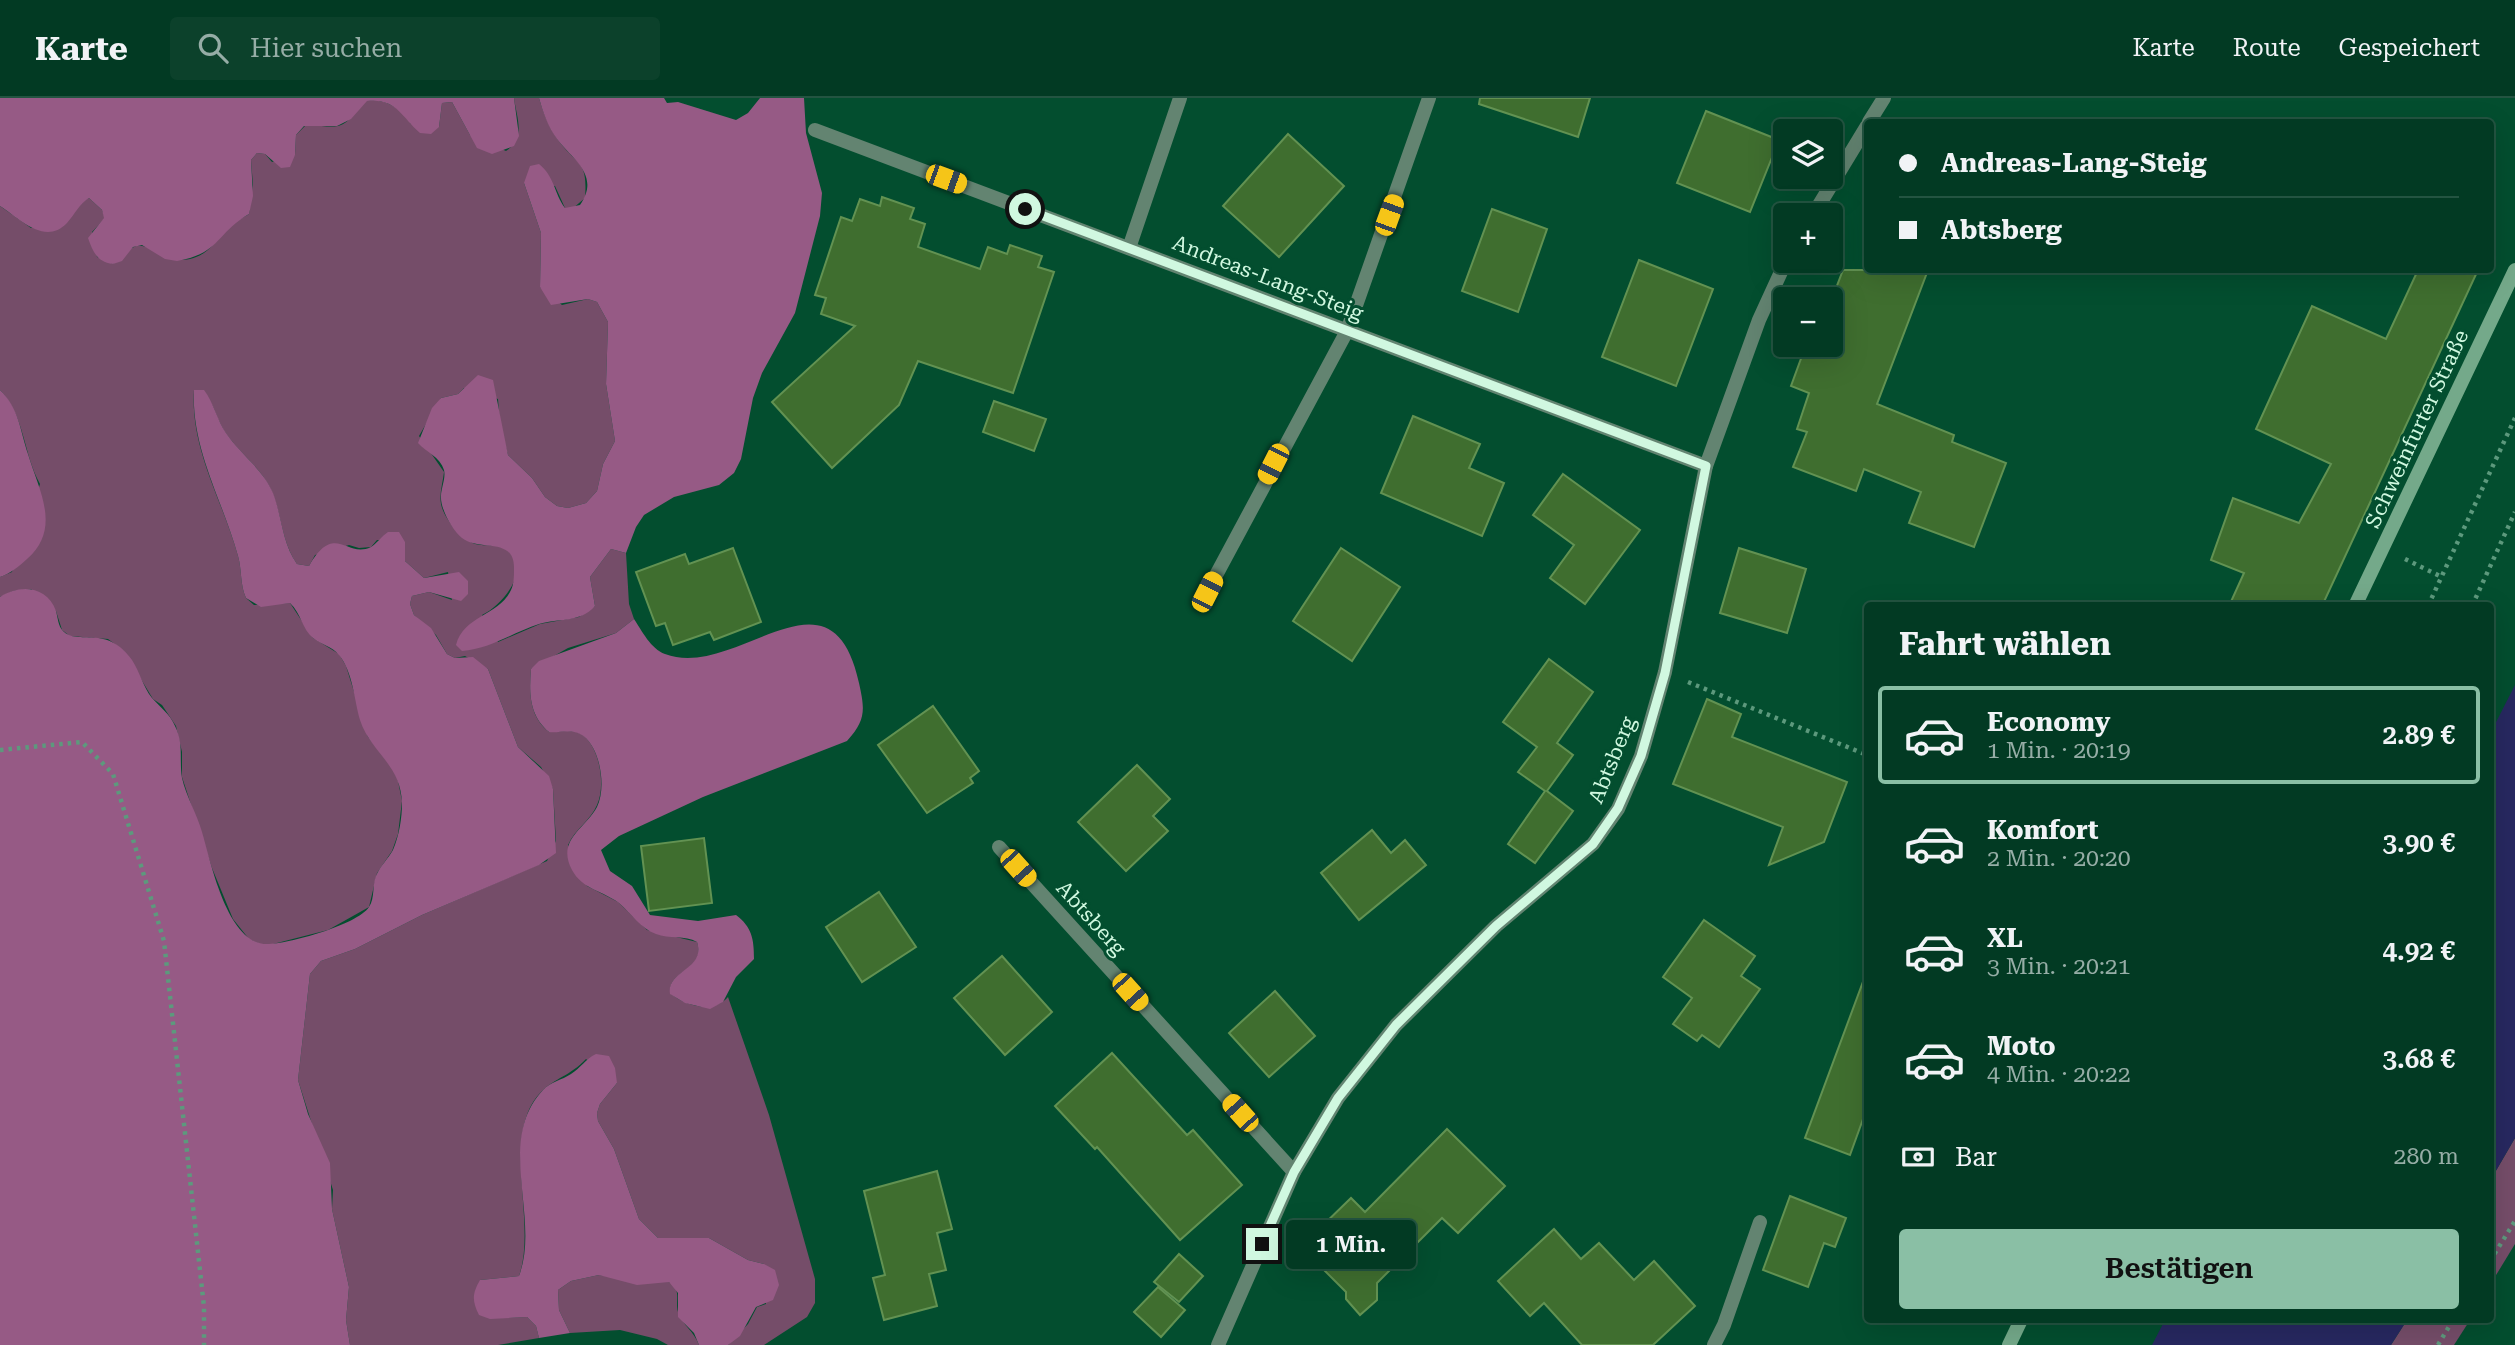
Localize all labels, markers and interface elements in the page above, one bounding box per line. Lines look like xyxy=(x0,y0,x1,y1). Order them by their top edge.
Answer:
search box xyxy=(170,17,660,80)
text: Karte xyxy=(35,29,128,68)
icon: search xyxy=(194,29,232,67)
text: Hier suchen xyxy=(250,33,402,63)
text: Karte xyxy=(2132,34,2195,62)
text: Route xyxy=(2233,34,2301,62)
text: Gespeichert xyxy=(2339,34,2480,62)
map controls xyxy=(1773,119,1843,357)
button: layers xyxy=(1773,119,1843,189)
text: Andreas-Lang-Steig xyxy=(1941,148,2207,178)
car xyxy=(923,162,970,196)
car xyxy=(1372,192,1407,238)
route start xyxy=(1009,193,1041,225)
button: + xyxy=(1773,203,1843,273)
text: Abtsberg xyxy=(1941,215,2062,245)
street label: Andreas-Lang-Steig xyxy=(1169,231,1367,325)
button: − xyxy=(1773,287,1843,357)
street label: Schweinfurter Straße xyxy=(2361,326,2473,532)
car xyxy=(1255,441,1292,487)
car xyxy=(1189,569,1226,615)
text: Fahrt wählen xyxy=(1899,625,2111,663)
icon: car xyxy=(1903,704,1966,767)
text: Economy xyxy=(1987,707,2110,737)
street label: Abtsberg xyxy=(1584,713,1640,807)
text: 2.89 € xyxy=(2383,720,2455,750)
text: 1 Min. · 20:19 xyxy=(1987,737,2131,764)
icon: car xyxy=(1903,812,1966,875)
text: Komfort xyxy=(1987,815,2099,845)
text: 3.90 € xyxy=(2383,828,2455,858)
car xyxy=(997,845,1040,891)
text: 2 Min. · 20:20 xyxy=(1987,845,2131,872)
street label: Abtsberg xyxy=(1051,876,1131,960)
icon: car xyxy=(1903,920,1966,983)
text: XL xyxy=(1987,923,2023,953)
text: 4.92 € xyxy=(2383,936,2455,966)
text: 3 Min. · 20:21 xyxy=(1987,953,2131,980)
car xyxy=(1109,969,1152,1015)
icon: car xyxy=(1903,1028,1966,1091)
text: Moto xyxy=(1987,1031,2056,1061)
text: 3.68 € xyxy=(2383,1044,2455,1074)
text: 4 Min. · 20:22 xyxy=(1987,1061,2131,1088)
car xyxy=(1219,1090,1262,1136)
icon: cash xyxy=(1899,1138,1937,1176)
text: Bar xyxy=(1955,1142,1997,1172)
text: 280 m xyxy=(2394,1143,2459,1170)
callout: 1 Min. xyxy=(1286,1220,1416,1268)
route end xyxy=(1246,1228,1278,1260)
button: Bestätigen xyxy=(1899,1229,2459,1309)
text: 1 Min. xyxy=(1316,1231,1386,1258)

